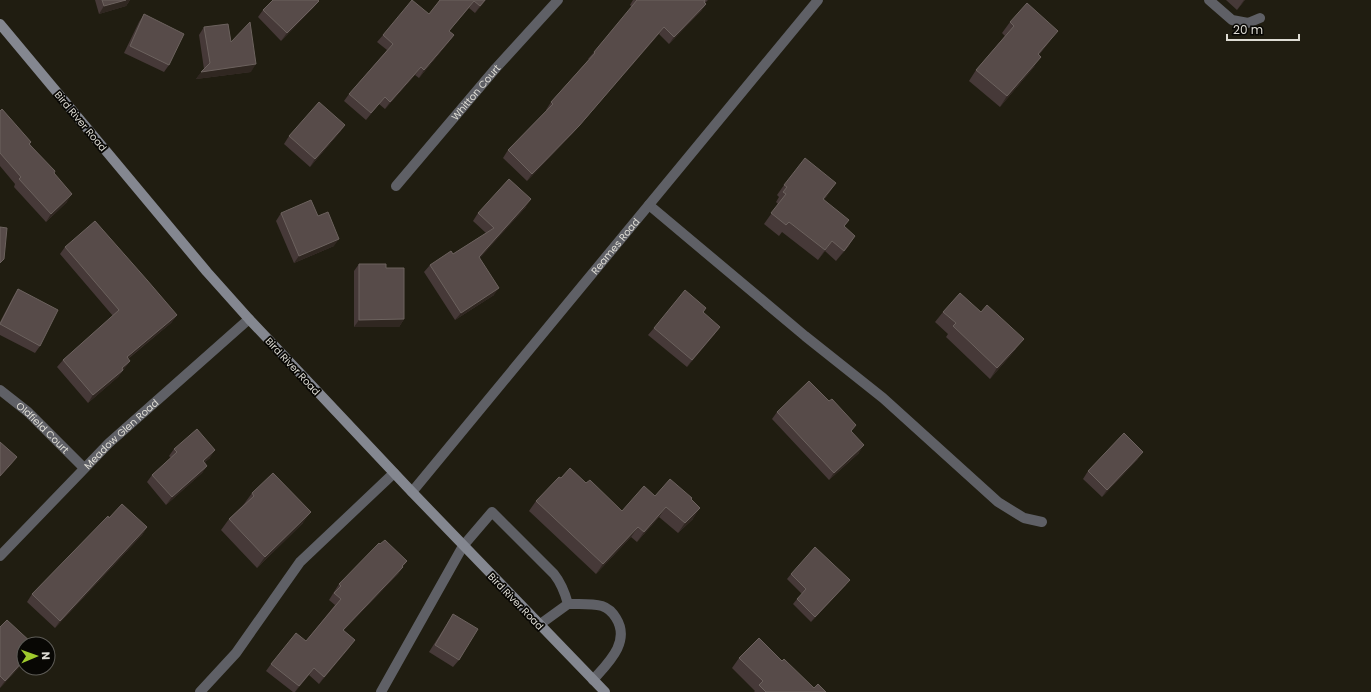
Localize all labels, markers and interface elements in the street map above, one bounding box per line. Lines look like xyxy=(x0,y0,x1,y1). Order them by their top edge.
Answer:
scale bar xyxy=(1227,16,1299,42)
text: 20 m xyxy=(1233,21,1263,38)
street label: Whitton Court xyxy=(448,61,504,124)
street label: Bird River Road xyxy=(51,88,110,155)
street label: Reames Road xyxy=(588,215,643,278)
street label: Bird River Road xyxy=(262,334,324,399)
street label: Meadow Glen Road xyxy=(81,396,162,473)
street label: Oldfield Court xyxy=(13,398,73,457)
street label: Bird River Road xyxy=(484,569,547,633)
north arrow xyxy=(16,636,56,676)
text: N xyxy=(38,651,54,660)

